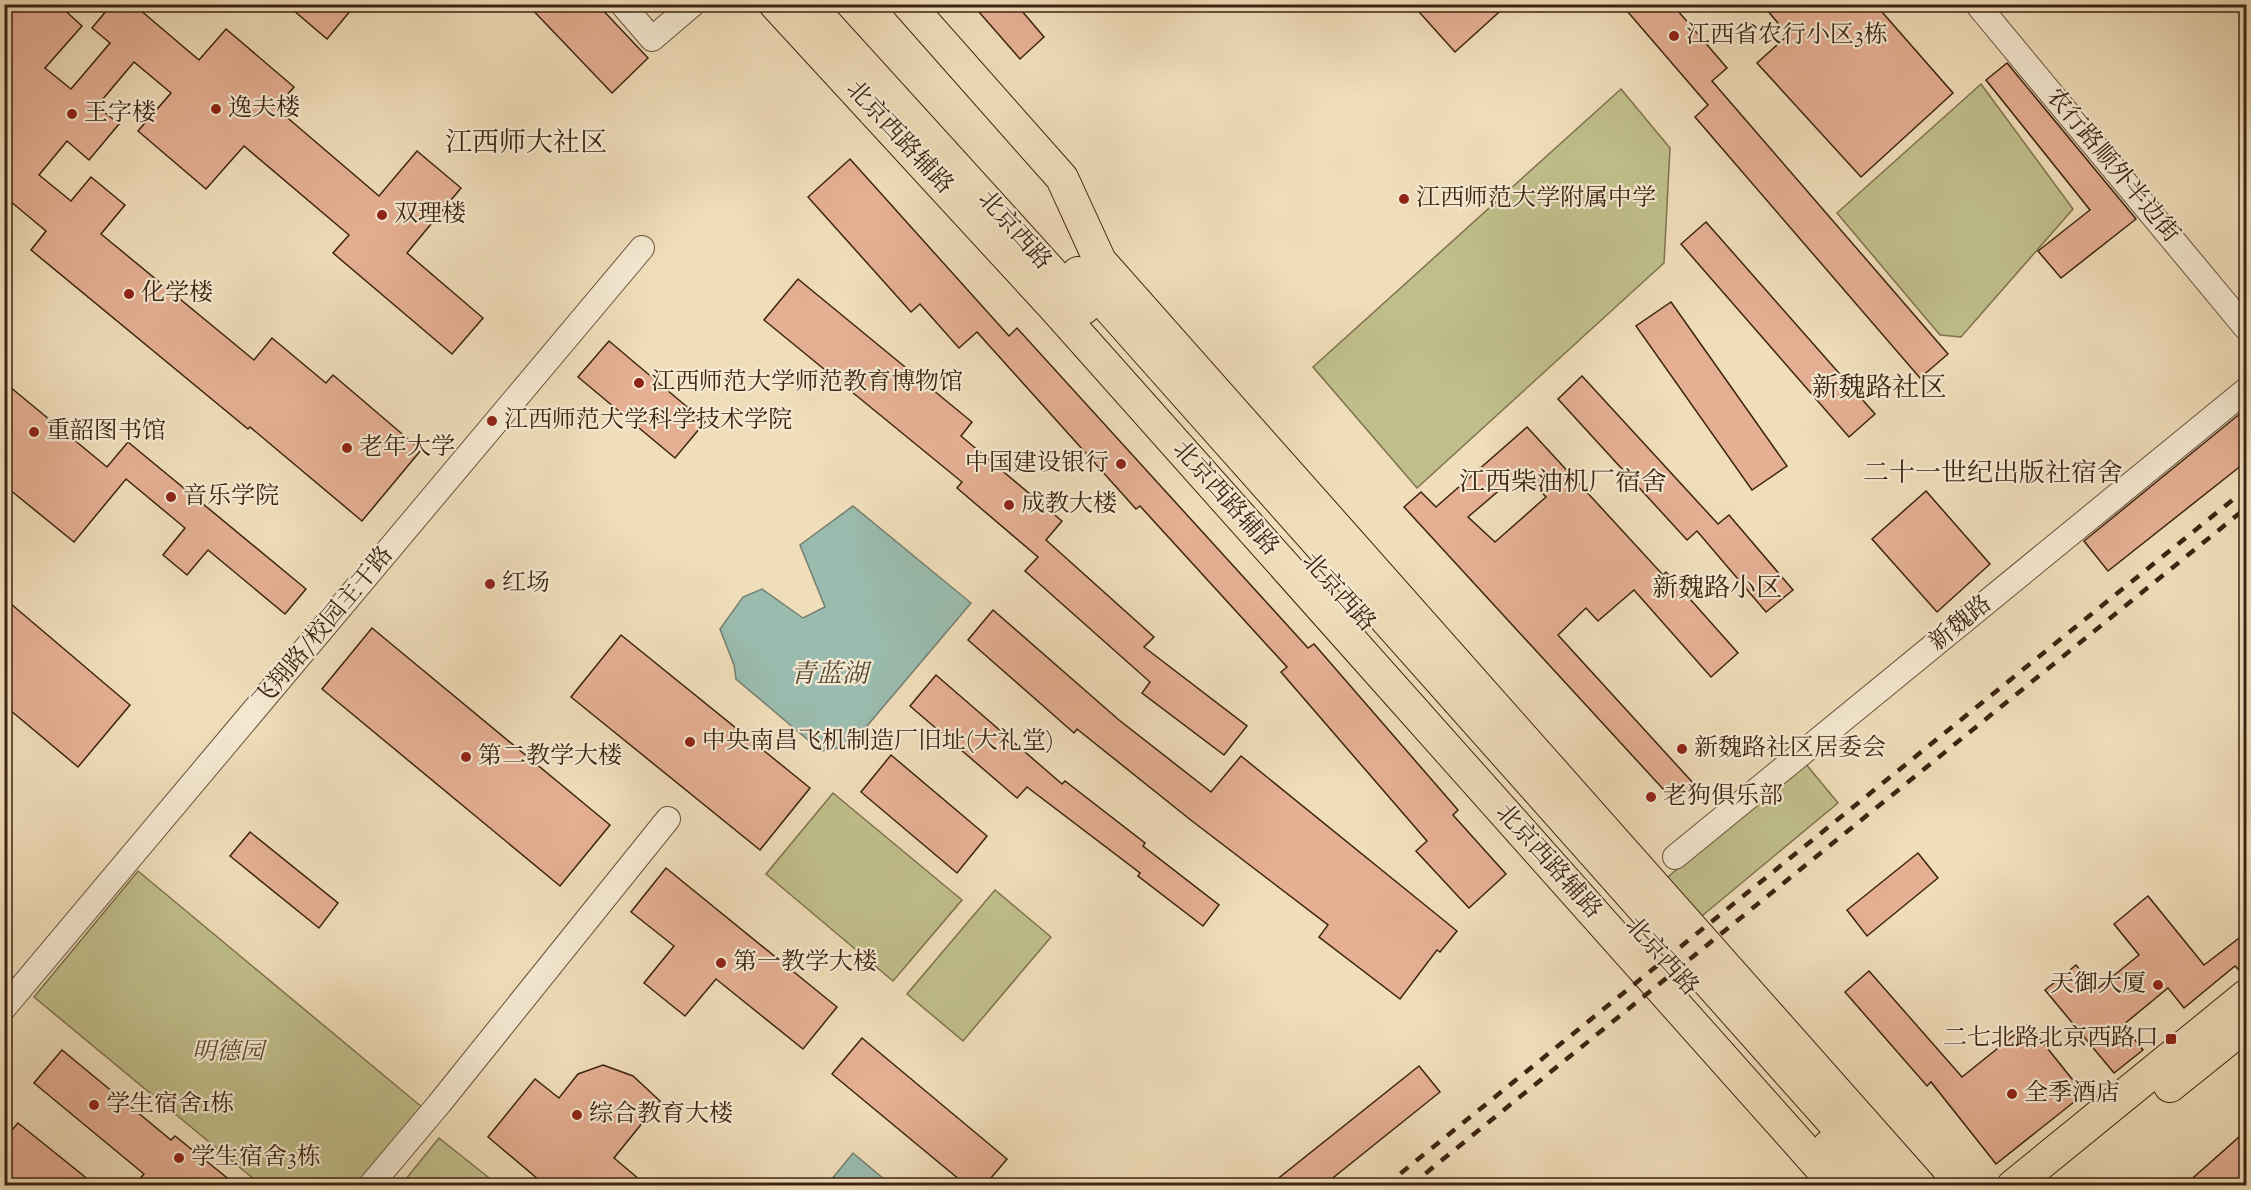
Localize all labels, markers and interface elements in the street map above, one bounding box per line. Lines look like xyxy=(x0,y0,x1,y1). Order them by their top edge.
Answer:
place label: 江西省农行小区3栋 xyxy=(1686,19,1888,53)
marker: 江西省农行小区3栋 xyxy=(1667,29,1681,43)
street label: 北京西路辅路 xyxy=(837,74,961,202)
street label: 农行路顺外半边街 xyxy=(2037,82,2187,250)
place label: 逸夫楼 xyxy=(228,92,300,126)
place label: 王字楼 xyxy=(84,97,156,131)
marker: 逸夫楼 xyxy=(209,102,223,116)
marker: 王字楼 xyxy=(65,107,79,121)
district label: 江西师大社区 xyxy=(445,125,607,164)
place label: 江西师范大学附属中学 xyxy=(1416,182,1656,216)
street label: 北京西路 xyxy=(969,184,1059,278)
marker: 江西师范大学附属中学 xyxy=(1397,192,1411,206)
place label: 双理楼 xyxy=(394,198,466,232)
marker: 双理楼 xyxy=(375,208,389,222)
place label: 化学楼 xyxy=(141,277,213,311)
marker: 化学楼 xyxy=(122,287,136,301)
place label: 江西师范大学师范教育博物馆 xyxy=(651,366,963,400)
district label: 新魏路社区 xyxy=(1812,370,1947,409)
marker: 江西师范大学师范教育博物馆 xyxy=(632,376,646,390)
place label: 江西师范大学科学技术学院 xyxy=(504,404,792,438)
marker: 江西师范大学科学技术学院 xyxy=(485,414,499,428)
place label: 重韶图书馆 xyxy=(46,415,166,449)
marker: 重韶图书馆 xyxy=(27,425,41,439)
place label: 老年大学 xyxy=(359,431,455,465)
street label: 北京西路辅路 xyxy=(1164,434,1286,564)
marker: 老年大学 xyxy=(340,441,354,455)
place label: 中国建设银行 xyxy=(965,447,1109,481)
district label: 二十一世纪出版社宿舍 xyxy=(1863,456,2123,493)
marker: 中国建设银行 xyxy=(1114,457,1128,471)
district label: 江西柴油机厂宿舍 xyxy=(1459,465,1667,502)
place label: 音乐学院 xyxy=(183,480,279,514)
place label: 成教大楼 xyxy=(1021,488,1117,522)
marker: 音乐学院 xyxy=(164,490,178,504)
marker: 成教大楼 xyxy=(1002,498,1016,512)
street label: 飞翔路/校园主干路 xyxy=(246,540,402,716)
street label: 北京西路 xyxy=(1293,546,1383,640)
place label: 红场 xyxy=(502,567,550,601)
district label: 新魏路小区 xyxy=(1652,571,1782,608)
marker: 红场 xyxy=(483,577,497,591)
street label: 新魏路 xyxy=(1922,588,2000,660)
water label: 青蓝湖 xyxy=(790,657,872,694)
place label: 中央南昌飞机制造厂旧址(大礼堂) xyxy=(702,725,1054,759)
place label: 新魏路社区居委会 xyxy=(1694,732,1886,766)
marker: 中央南昌飞机制造厂旧址(大礼堂) xyxy=(683,735,697,749)
place label: 第二教学大楼 xyxy=(478,740,622,774)
marker: 新魏路社区居委会 xyxy=(1675,742,1689,756)
marker: 第二教学大楼 xyxy=(459,750,473,764)
place label: 老狗俱乐部 xyxy=(1663,780,1783,814)
marker: 老狗俱乐部 xyxy=(1644,790,1658,804)
street label: 北京西路辅路 xyxy=(1487,797,1609,927)
street label: 北京西路 xyxy=(1616,910,1706,1004)
place label: 第一教学大楼 xyxy=(733,946,877,980)
marker: 第一教学大楼 xyxy=(714,956,728,970)
place label: 天御大厦 xyxy=(2050,968,2146,1002)
marker: 天御大厦 xyxy=(2151,978,2165,992)
place label: 二七北路北京西路口 xyxy=(1943,1022,2159,1056)
marker: 二七北路北京西路口 xyxy=(2164,1032,2178,1046)
park label: 明德园 xyxy=(192,1036,268,1070)
place label: 全季酒店 xyxy=(2024,1077,2120,1111)
marker: 全季酒店 xyxy=(2005,1087,2019,1101)
place label: 学生宿舍1栋 xyxy=(106,1088,234,1122)
marker: 学生宿舍1栋 xyxy=(87,1098,101,1112)
place label: 综合教育大楼 xyxy=(589,1098,733,1132)
marker: 综合教育大楼 xyxy=(570,1108,584,1122)
place label: 学生宿舍3栋 xyxy=(191,1141,321,1175)
marker: 学生宿舍3栋 xyxy=(172,1151,186,1165)

